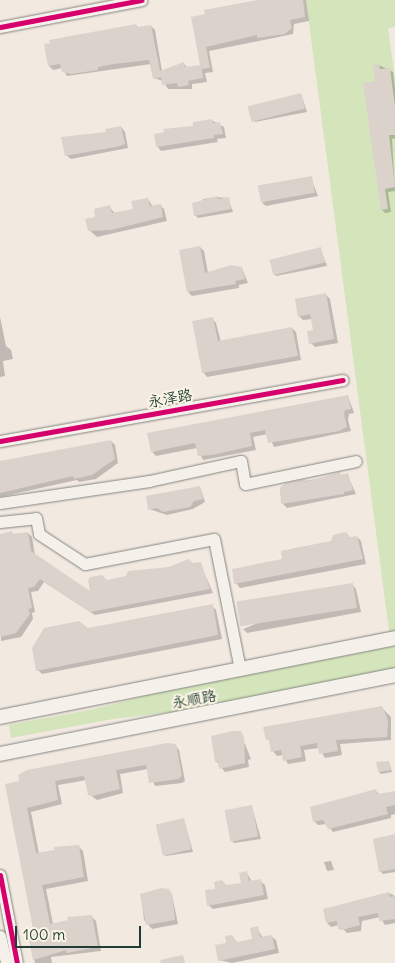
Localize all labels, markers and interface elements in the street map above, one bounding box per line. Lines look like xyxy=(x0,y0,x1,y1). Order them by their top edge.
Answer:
street label: 永泽路 xyxy=(146,385,194,411)
street label: 永顺路 xyxy=(170,686,218,712)
scale bar xyxy=(18,916,144,948)
text: 100 m xyxy=(23,925,65,944)

